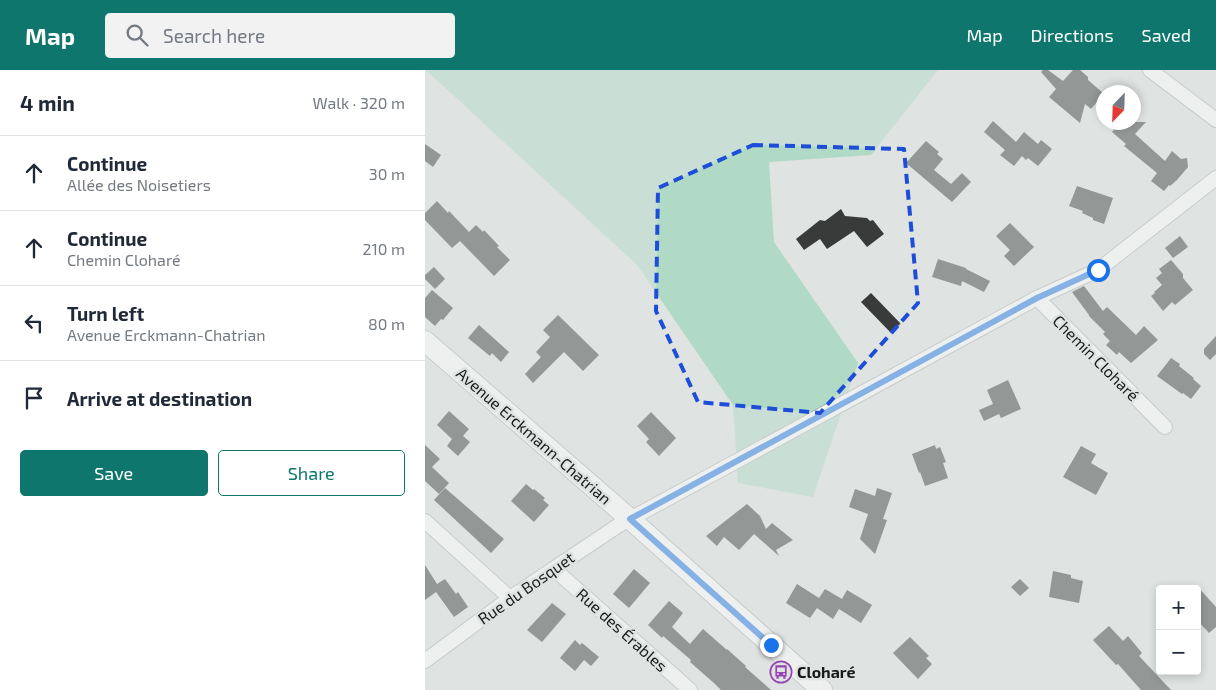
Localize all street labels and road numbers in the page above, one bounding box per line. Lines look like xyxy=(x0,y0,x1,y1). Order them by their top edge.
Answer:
street label: Chemin Cloharé xyxy=(1049,311,1143,405)
street label: Avenue Erckmann-Chatrian xyxy=(453,363,616,508)
street label: Rue du Bosquet xyxy=(474,547,577,628)
street label: Rue des Érables xyxy=(573,584,672,675)

